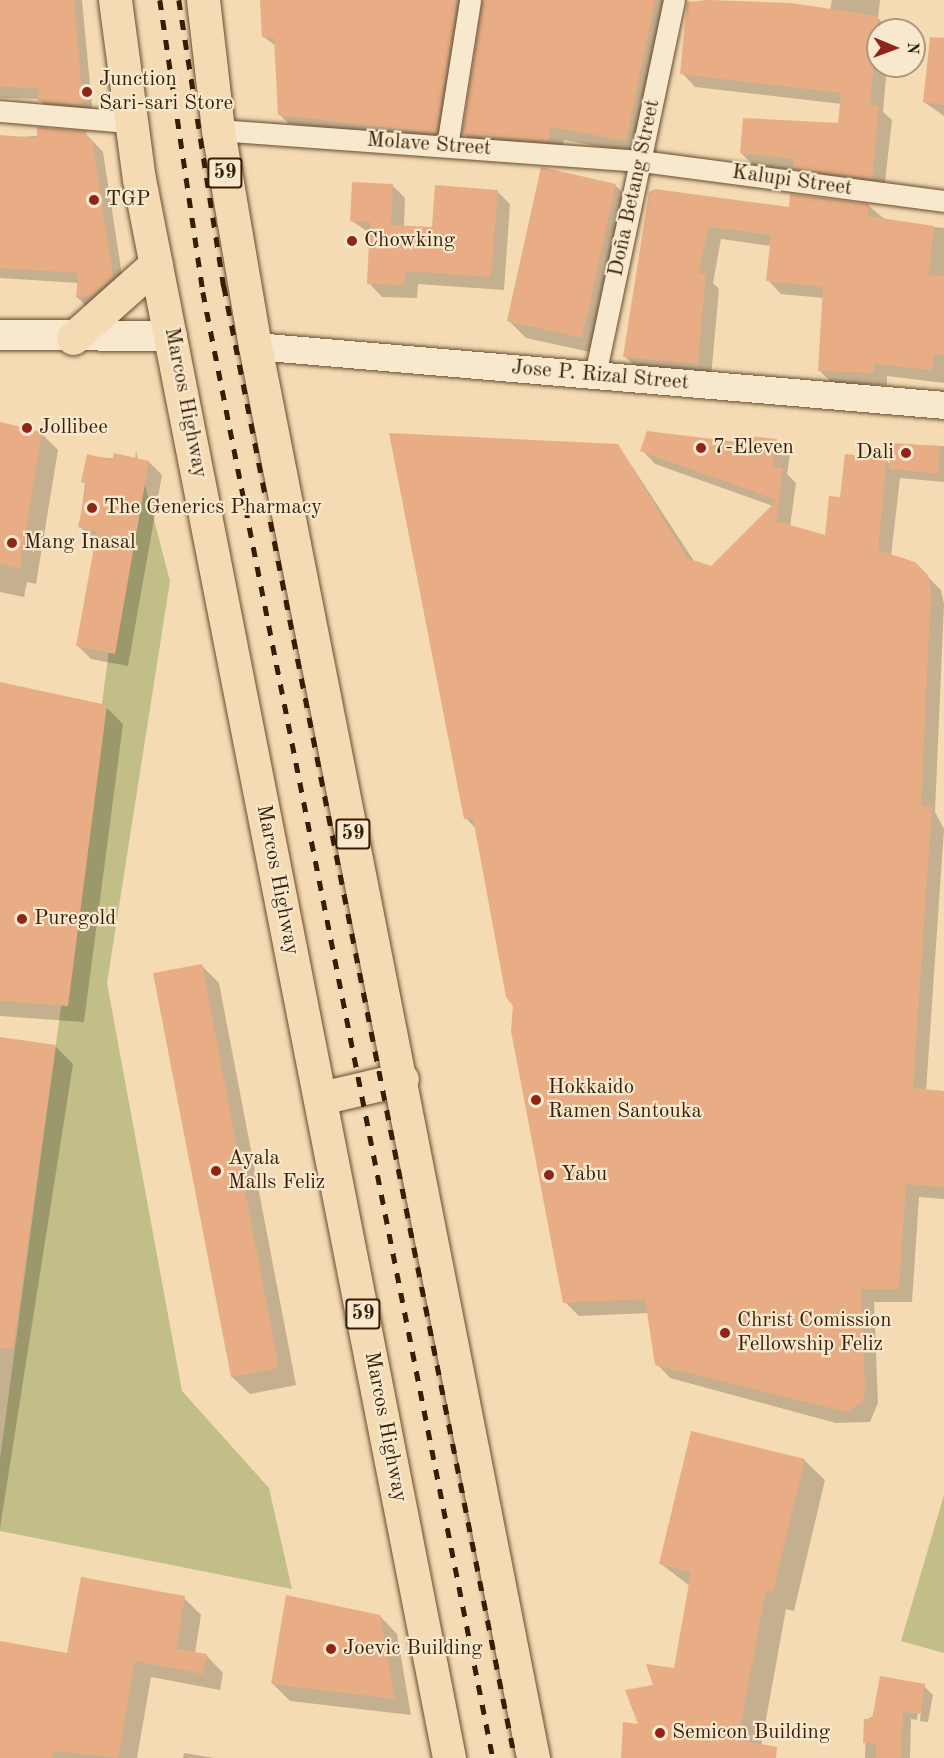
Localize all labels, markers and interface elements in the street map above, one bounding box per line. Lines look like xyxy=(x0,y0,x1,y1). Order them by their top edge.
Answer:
north arrow xyxy=(866,18,926,78)
text: N xyxy=(904,42,920,55)
place label: Junction Sari-sari Store xyxy=(99,67,233,117)
marker: Junction Sari-sari Store xyxy=(80,85,94,99)
street label: Doña Betang Street xyxy=(604,97,666,279)
street label: Molave Street xyxy=(366,128,492,162)
road number: 59 xyxy=(207,156,243,190)
street label: Kalupi Street xyxy=(730,160,854,202)
place label: TGP xyxy=(106,187,150,213)
marker: TGP xyxy=(87,193,101,207)
place label: Chowking xyxy=(364,228,455,254)
marker: Chowking xyxy=(345,234,359,248)
street label: Marcos Highway xyxy=(158,326,212,480)
street label: Jose P. Rizal Street xyxy=(510,356,690,396)
place label: Jollibee xyxy=(39,415,108,441)
marker: Jollibee xyxy=(20,421,34,435)
place label: 7-Eleven xyxy=(713,435,794,461)
place label: Dali xyxy=(856,440,894,466)
marker: 7-Eleven xyxy=(694,441,708,455)
marker: Dali xyxy=(899,446,913,460)
place label: The Generics Pharmacy xyxy=(104,495,322,521)
marker: The Generics Pharmacy xyxy=(85,501,99,515)
place label: Mang Inasal xyxy=(24,530,136,556)
marker: Mang Inasal xyxy=(5,536,19,550)
street label: Marcos Highway xyxy=(250,803,304,957)
road number: 59 xyxy=(335,817,371,851)
place label: Puregold xyxy=(34,906,116,932)
marker: Puregold xyxy=(15,912,29,926)
place label: Hokkaido Ramen Santouka xyxy=(548,1075,702,1125)
marker: Hokkaido Ramen Santouka xyxy=(529,1093,543,1107)
place label: Ayala Malls Feliz xyxy=(228,1146,325,1196)
place label: Yabu xyxy=(561,1162,607,1188)
marker: Ayala Malls Feliz xyxy=(209,1164,223,1178)
marker: Yabu xyxy=(542,1168,556,1182)
road number: 59 xyxy=(345,1297,381,1331)
place label: Christ Comission Fellowship Feliz xyxy=(737,1308,892,1358)
marker: Christ Comission Fellowship Feliz xyxy=(718,1326,732,1340)
street label: Marcos Highway xyxy=(358,1350,412,1504)
place label: Joevic Building xyxy=(343,1636,483,1662)
marker: Joevic Building xyxy=(324,1642,338,1656)
place label: Semicon Building xyxy=(672,1720,830,1746)
marker: Semicon Building xyxy=(653,1726,667,1740)

